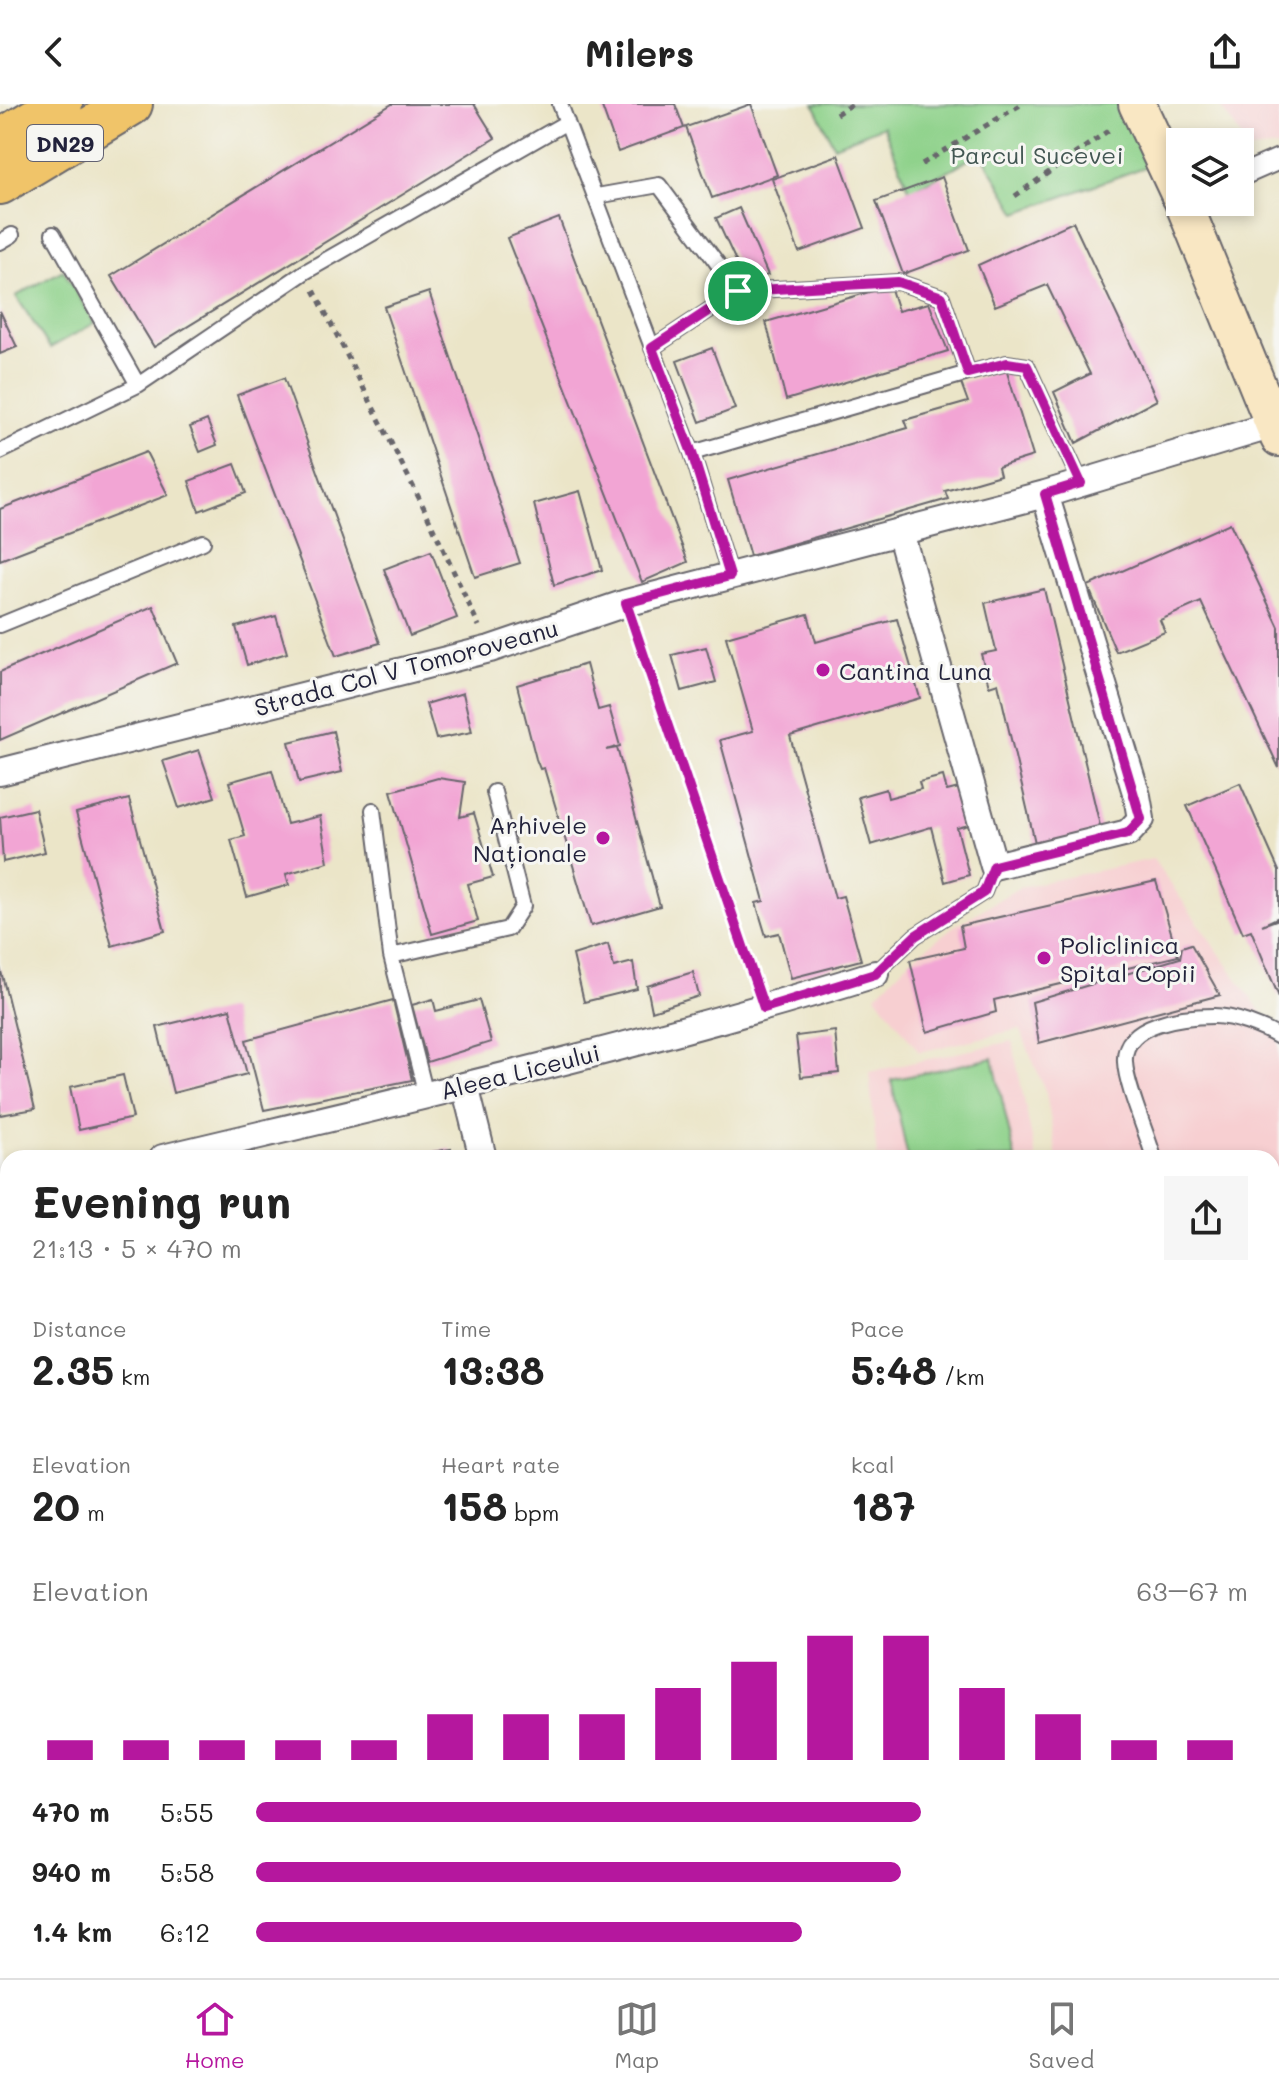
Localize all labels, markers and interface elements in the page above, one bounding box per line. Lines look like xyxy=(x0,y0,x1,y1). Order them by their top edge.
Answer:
text: Milers xyxy=(585,29,694,76)
icon: back xyxy=(32,30,76,74)
icon: share xyxy=(1203,30,1247,74)
road number: DN29 xyxy=(27,125,103,161)
map controls xyxy=(1166,128,1254,216)
button: layers xyxy=(1166,128,1254,216)
park label: Parcul Sucevei xyxy=(950,139,1124,170)
pin xyxy=(704,257,772,325)
icon: arrive xyxy=(716,269,760,313)
street label: Strada Col V Tomoroveanu xyxy=(251,611,561,723)
place label: Cantina Luna xyxy=(839,655,992,686)
marker: Cantina Luna xyxy=(814,661,832,679)
place label: Arhivele Naționale xyxy=(473,809,587,869)
marker: Arhivele Naționale xyxy=(594,829,612,847)
place label: Policlinica Spital Copii xyxy=(1060,929,1196,988)
marker: Policlinica Spital Copii xyxy=(1035,949,1053,967)
street label: Aleea Liceului xyxy=(437,1036,603,1106)
text: Evening run xyxy=(32,1172,291,1229)
button: share xyxy=(1164,1176,1248,1260)
text: 21:13 · 5 × 470 m xyxy=(32,1231,242,1265)
text: Distance xyxy=(32,1314,127,1343)
text: Time xyxy=(441,1314,491,1343)
text: Pace xyxy=(851,1314,904,1343)
text: 2.35 xyxy=(32,1343,114,1395)
text: 13:38 xyxy=(441,1343,545,1395)
text: 5:48 xyxy=(851,1343,937,1395)
text: km xyxy=(114,1362,150,1391)
text: /km xyxy=(937,1362,985,1391)
text: Elevation xyxy=(32,1450,131,1479)
text: Heart rate xyxy=(441,1450,560,1479)
text: kcal xyxy=(851,1450,895,1479)
text: 20 xyxy=(32,1479,80,1531)
text: 158 xyxy=(441,1479,507,1531)
text: 187 xyxy=(851,1479,915,1531)
text: m xyxy=(80,1498,105,1527)
text: bpm xyxy=(507,1498,559,1527)
text: Elevation xyxy=(32,1574,149,1608)
text: 63–67 m xyxy=(1137,1574,1248,1608)
text: 470 m xyxy=(32,1795,110,1829)
text: 5:55 xyxy=(160,1795,214,1829)
text: 940 m xyxy=(32,1855,111,1889)
text: 5:58 xyxy=(160,1855,214,1889)
text: 1.4 km xyxy=(32,1915,112,1949)
text: 6:12 xyxy=(160,1915,210,1949)
tab: Home xyxy=(185,1997,245,2074)
tab: Map xyxy=(614,1997,659,2074)
tab: Saved xyxy=(1029,1997,1094,2074)

